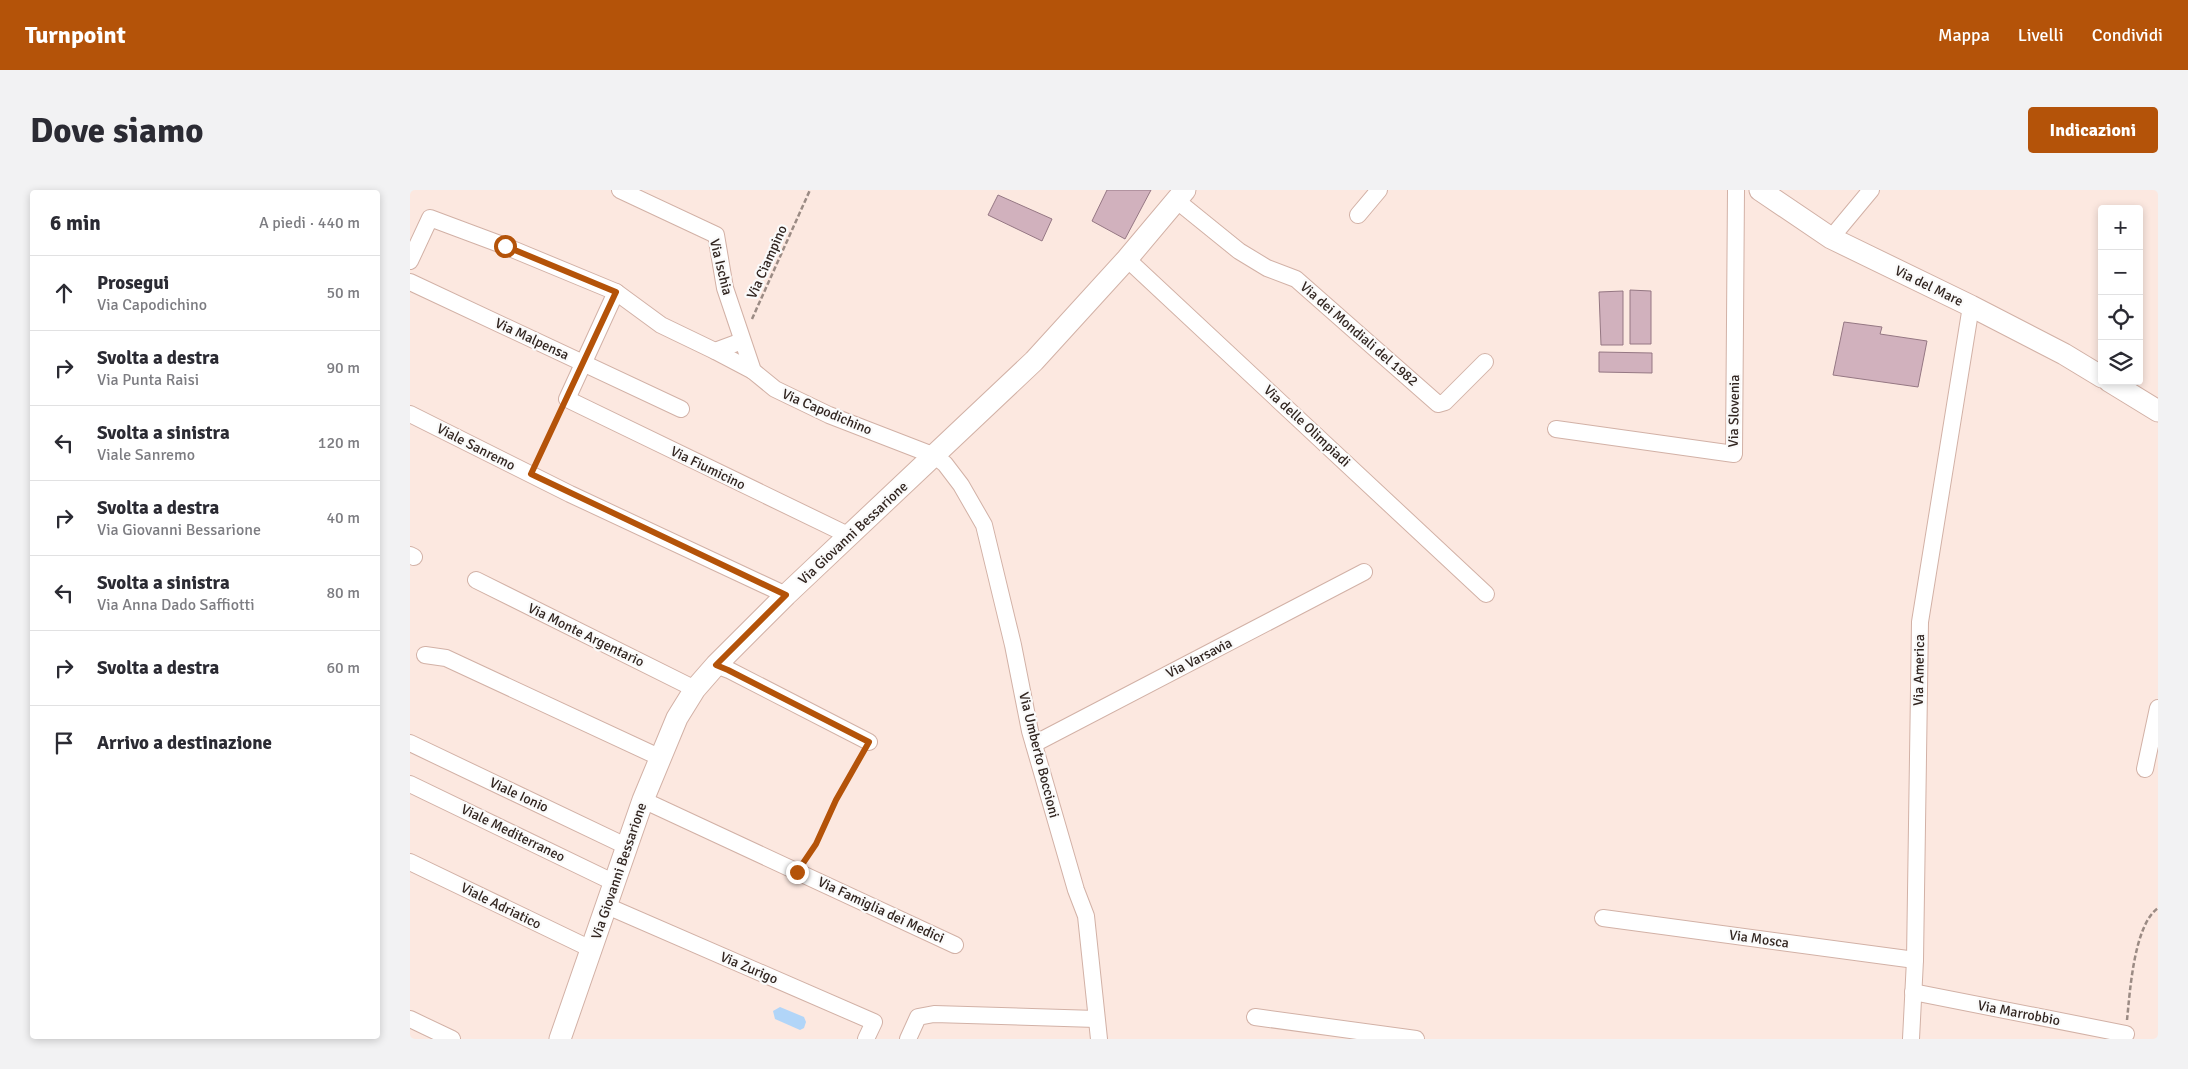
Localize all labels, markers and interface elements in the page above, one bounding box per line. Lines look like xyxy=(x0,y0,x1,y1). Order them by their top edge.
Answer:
text: Turnpoint xyxy=(25,20,126,50)
text: Mappa xyxy=(1938,24,1990,46)
text: Livelli xyxy=(2018,24,2064,46)
text: Condividi xyxy=(2092,24,2163,46)
button: Indicazioni xyxy=(2028,107,2158,153)
text: Dove siamo xyxy=(30,109,204,152)
map controls xyxy=(2098,205,2143,385)
button: + xyxy=(2098,205,2143,250)
text: 6 min xyxy=(50,210,101,236)
text: A piedi · 440 m xyxy=(259,213,360,233)
street label: Via Ciampino xyxy=(743,223,791,301)
route start xyxy=(494,235,517,258)
street label: Via Ischia xyxy=(706,237,736,297)
button: − xyxy=(2098,250,2143,295)
street label: Via del Mare xyxy=(1892,262,1966,310)
text: Prosegui xyxy=(97,271,169,295)
street label: Via dei Mondiali del 1982 xyxy=(1297,278,1421,390)
icon: ahead xyxy=(50,279,78,307)
text: 50 m xyxy=(326,283,360,303)
text: Via Capodichino xyxy=(97,295,207,315)
button: locate xyxy=(2098,295,2143,340)
street label: Via Malpensa xyxy=(492,314,572,364)
button: layers xyxy=(2098,340,2143,385)
text: Svolta a destra xyxy=(97,346,219,370)
icon: right xyxy=(50,354,78,382)
text: 90 m xyxy=(326,358,360,378)
text: Via Punta Raisi xyxy=(97,370,199,390)
street label: Via Slovenia xyxy=(1725,375,1743,447)
street label: Via delle Olimpiadi xyxy=(1260,382,1354,470)
street label: Via Capodichino xyxy=(779,385,875,439)
street label: Viale Sanremo xyxy=(434,420,518,474)
text: Svolta a sinistra xyxy=(97,421,230,445)
icon: left xyxy=(50,429,78,457)
text: 120 m xyxy=(318,433,360,453)
street label: Via Fiumicino xyxy=(668,443,748,493)
text: Viale Sanremo xyxy=(97,445,195,465)
street label: Via Giovanni Bessarione xyxy=(795,478,911,588)
text: Svolta a destra xyxy=(97,496,219,520)
icon: right xyxy=(50,504,78,532)
text: 40 m xyxy=(326,508,360,528)
text: Via Giovanni Bessarione xyxy=(97,520,261,540)
text: Svolta a sinistra xyxy=(97,571,230,595)
icon: left xyxy=(50,579,78,607)
text: 80 m xyxy=(326,583,360,603)
text: Via Anna Dado Saffiotti xyxy=(97,595,255,615)
street label: Via Monte Argentario xyxy=(525,599,647,671)
street label: Via Varsavia xyxy=(1163,634,1235,682)
street label: Via America xyxy=(1910,634,1928,706)
icon: right xyxy=(50,654,78,682)
text: Svolta a destra xyxy=(97,656,219,680)
text: 60 m xyxy=(326,658,360,678)
street label: Via Umberto Boccioni xyxy=(1015,690,1063,820)
icon: arrive xyxy=(50,729,78,757)
text: Arrivo a destinazione xyxy=(97,731,272,755)
street label: Viale Ionio xyxy=(487,774,551,816)
street label: Via Giovanni Bessarione xyxy=(588,800,650,942)
street label: Viale Mediterraneo xyxy=(458,801,568,865)
route end xyxy=(786,861,809,884)
street label: Via Famiglia dei Medici xyxy=(815,873,947,947)
street label: Viale Adriatico xyxy=(458,879,544,933)
street label: Via Mosca xyxy=(1728,926,1790,952)
street label: Via Zurigo xyxy=(718,948,780,988)
street label: Via Marrobbio xyxy=(1976,997,2062,1029)

